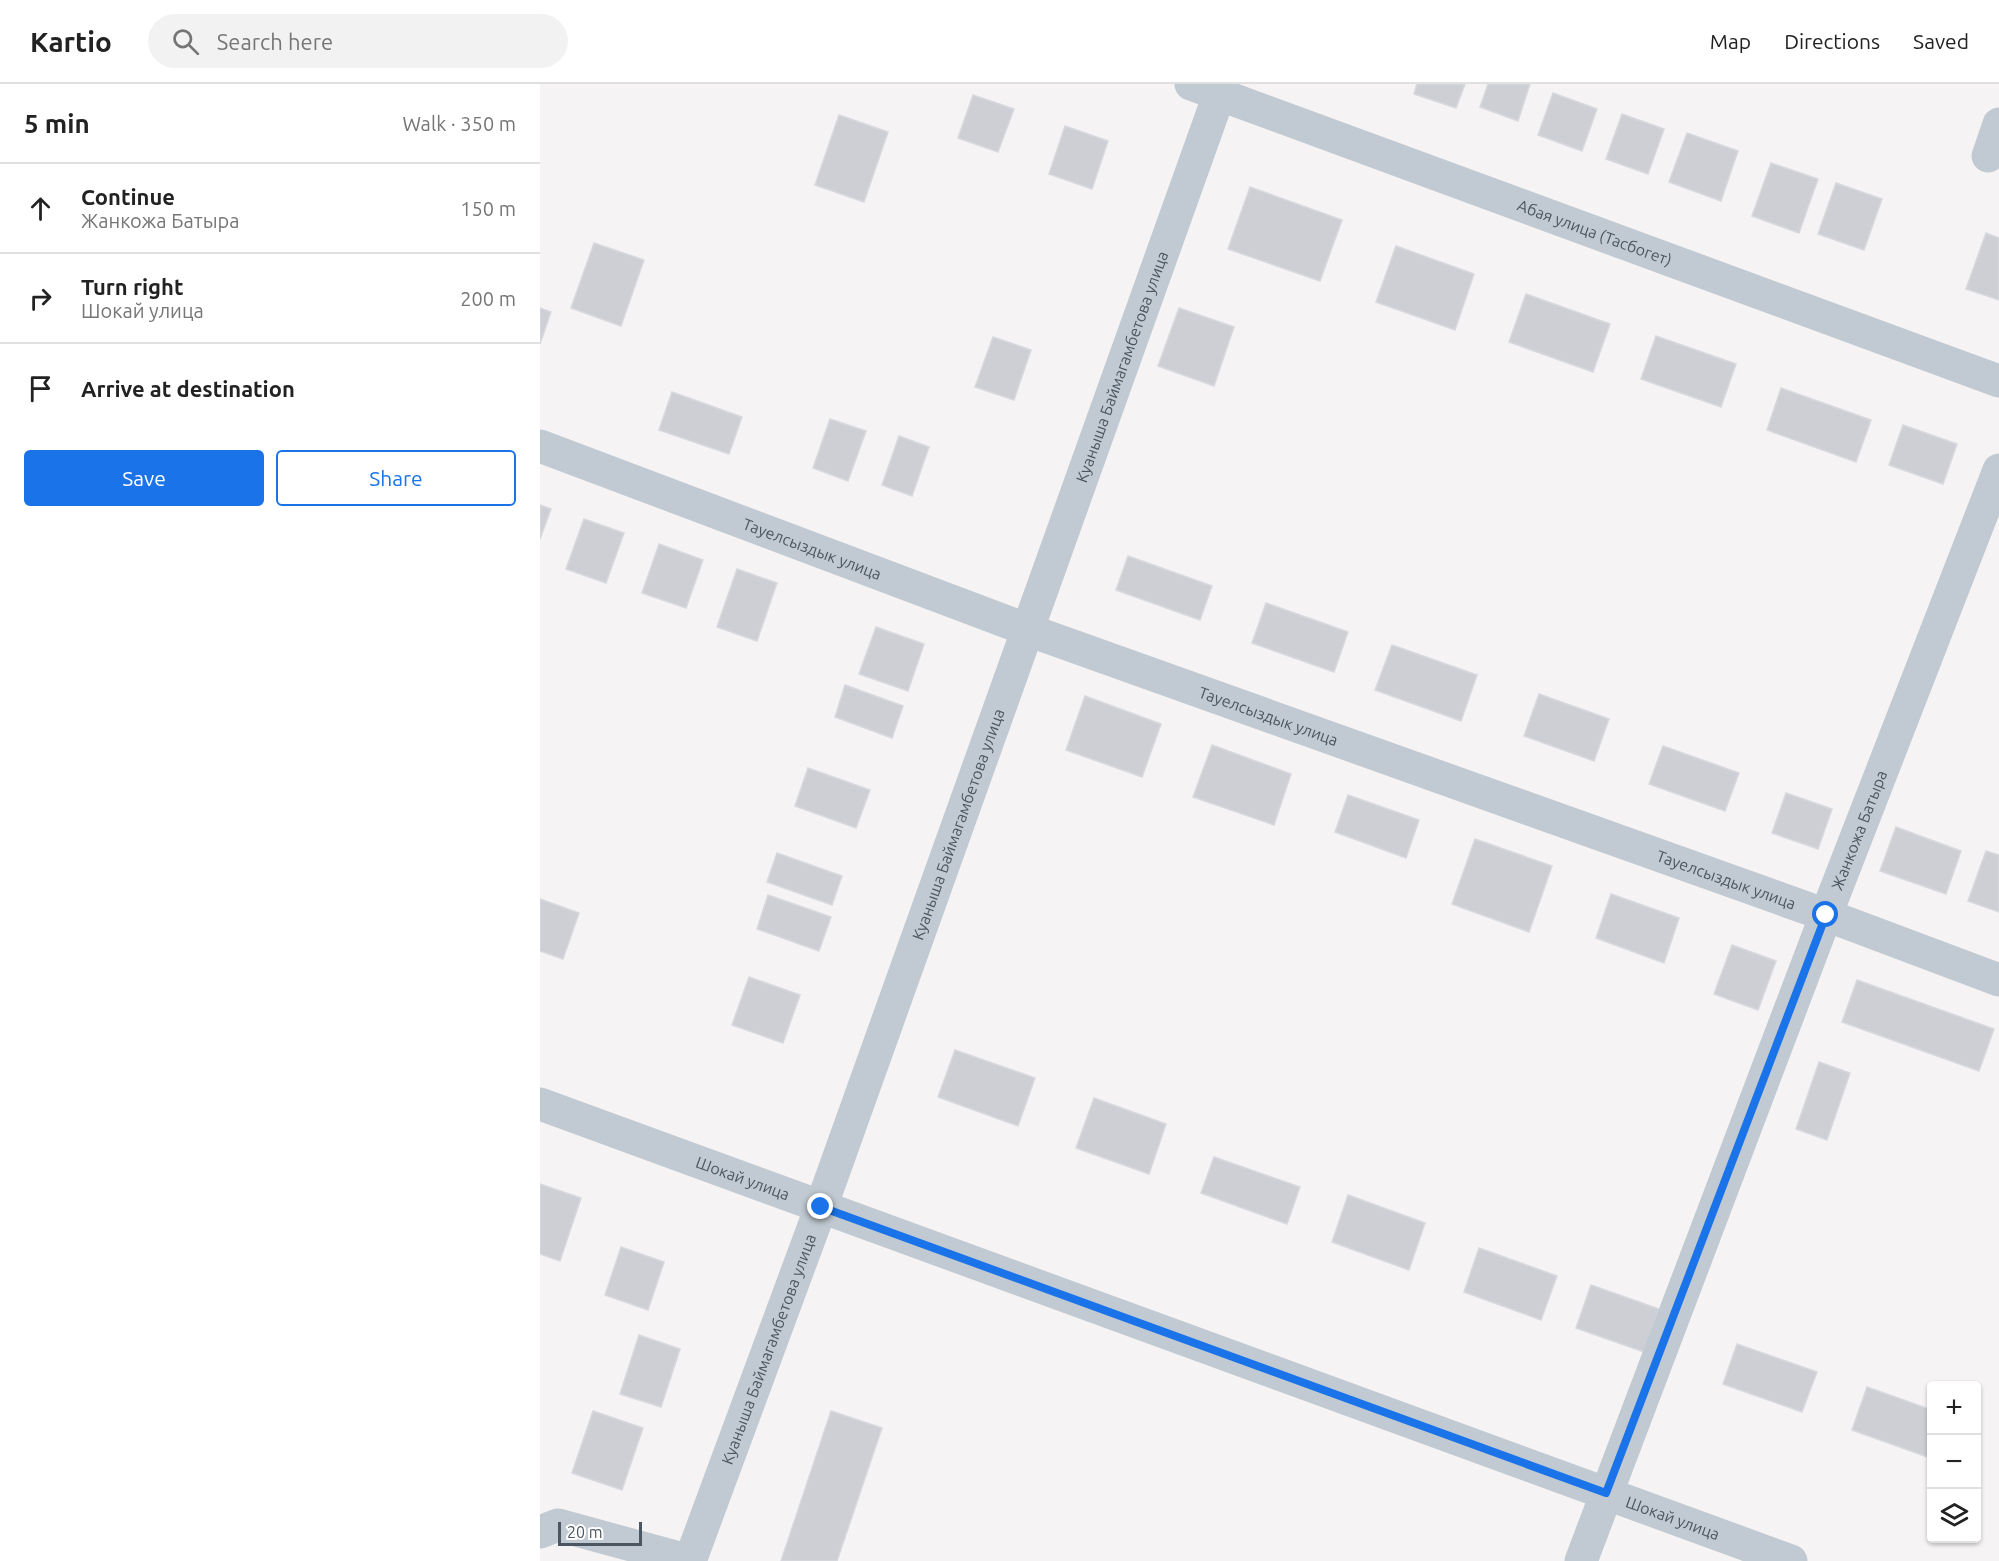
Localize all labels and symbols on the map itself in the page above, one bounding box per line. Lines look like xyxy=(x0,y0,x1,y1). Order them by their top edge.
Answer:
street label: Абая улица (Тасбогет) xyxy=(1515,196,1674,270)
street label: Куаныша Баймагамбетова улица xyxy=(1072,249,1171,485)
street label: Тауелсыздык улица xyxy=(741,514,884,583)
street label: Тауелсыздык улица xyxy=(1197,683,1341,749)
street label: Куаныша Баймагамбетова улица xyxy=(908,706,1008,942)
street label: Жанкожа Батыра xyxy=(1828,768,1890,893)
street label: Тауелсыздык улица xyxy=(1654,846,1798,913)
route start xyxy=(1812,901,1838,927)
street label: Шокай улица xyxy=(694,1153,792,1203)
route end xyxy=(807,1193,833,1219)
street label: Куаныша Баймагамбетова улица xyxy=(718,1231,819,1467)
street label: Шокай улица xyxy=(1623,1492,1722,1543)
scale bar xyxy=(558,1519,642,1546)

